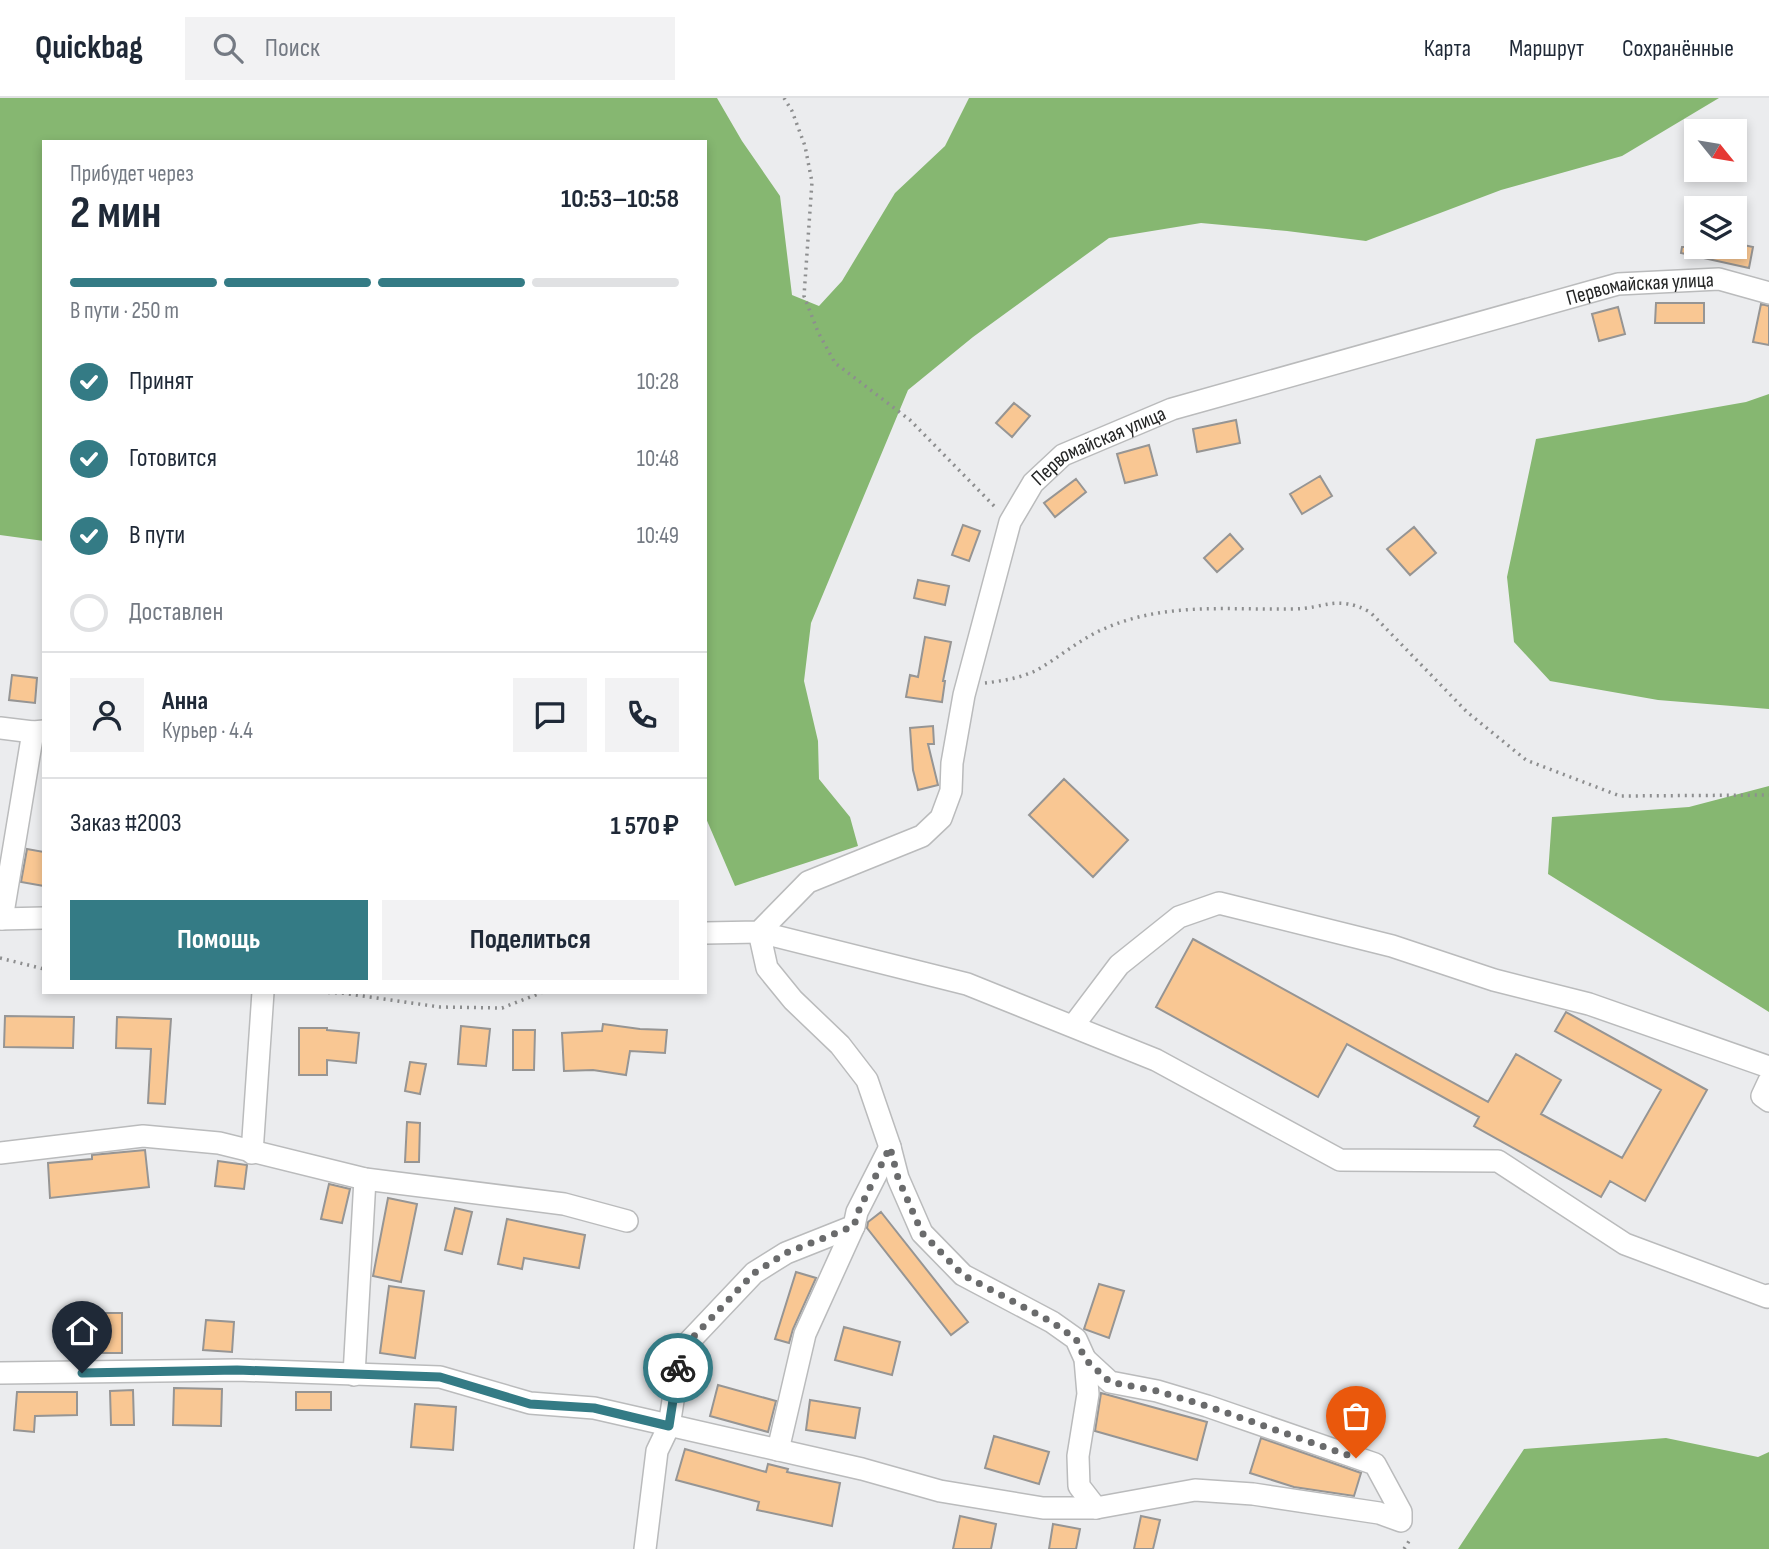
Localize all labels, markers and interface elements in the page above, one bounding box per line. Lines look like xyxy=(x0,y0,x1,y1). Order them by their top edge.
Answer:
search box xyxy=(185,17,675,80)
text: Quickbag xyxy=(35,28,143,68)
icon: search xyxy=(209,29,247,67)
text: Поиск xyxy=(265,33,320,64)
text: Карта xyxy=(1424,34,1471,63)
text: Маршрут xyxy=(1509,34,1584,63)
text: Сохранённые xyxy=(1622,34,1734,63)
north arrow xyxy=(1684,119,1746,182)
map controls xyxy=(1684,119,1747,259)
text: Прибудет через xyxy=(70,160,194,188)
text: 10:53–10:58 xyxy=(561,184,679,215)
text: 2 мин xyxy=(70,186,161,241)
button: layers xyxy=(1684,196,1747,259)
street label: Первомайская улица xyxy=(1563,267,1714,311)
text: В пути · 250 m xyxy=(70,297,179,325)
icon: check xyxy=(70,363,108,401)
text: Принят xyxy=(129,366,194,397)
text: 10:28 xyxy=(637,368,679,396)
street label: Первомайская улица xyxy=(1026,401,1170,491)
icon: check xyxy=(70,440,108,478)
text: Готовится xyxy=(129,443,217,474)
text: 10:48 xyxy=(637,445,679,473)
icon: check xyxy=(70,517,108,555)
text: В пути xyxy=(129,520,185,551)
text: 10:49 xyxy=(637,522,679,550)
text: Доставлен xyxy=(129,597,223,628)
button: person xyxy=(70,678,144,752)
button: chat xyxy=(513,678,587,752)
button: phone xyxy=(605,678,679,752)
text: Анна xyxy=(162,686,208,717)
text: Курьер · 4.4 xyxy=(162,717,253,745)
text: Заказ #2003 xyxy=(70,808,182,839)
text: 1 570 ₽ xyxy=(611,811,679,842)
button: Помощь xyxy=(70,900,368,980)
button: Поделиться xyxy=(382,900,679,980)
pin xyxy=(52,1301,112,1373)
icon: home xyxy=(63,1312,101,1350)
courier xyxy=(643,1333,713,1403)
icon: bike xyxy=(659,1349,697,1387)
pin xyxy=(1326,1386,1386,1458)
icon: bag xyxy=(1337,1397,1375,1435)

